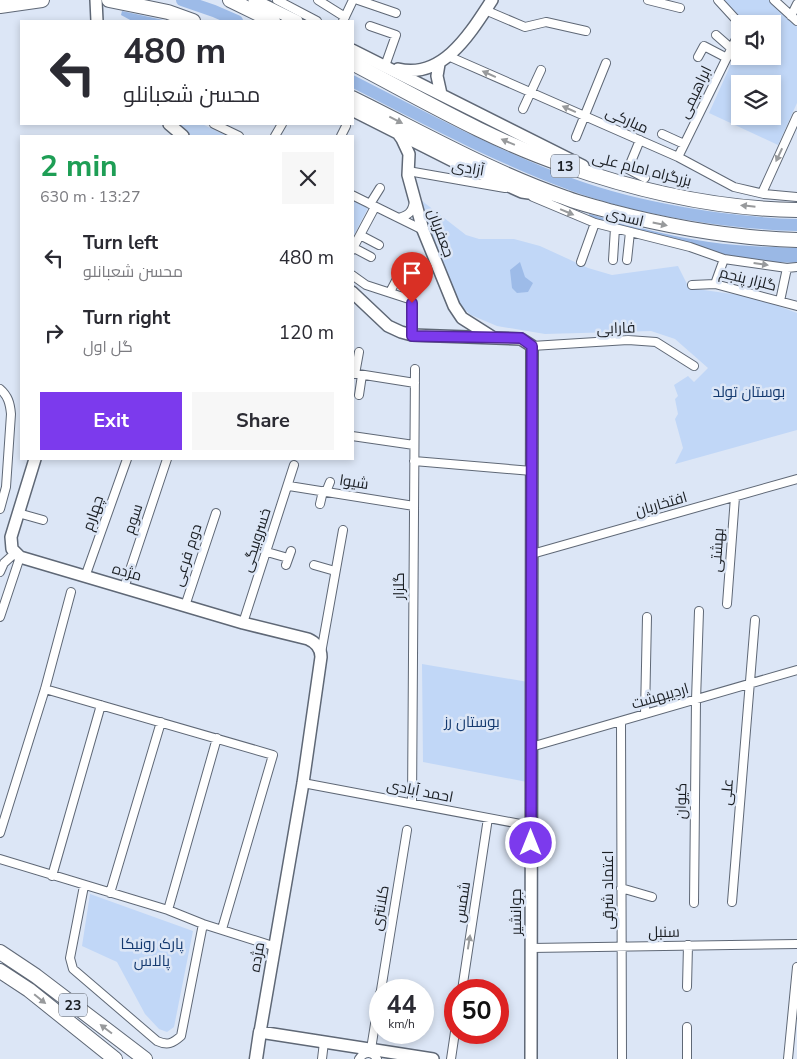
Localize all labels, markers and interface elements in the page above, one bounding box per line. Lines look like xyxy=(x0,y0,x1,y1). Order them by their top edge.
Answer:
map controls xyxy=(731,15,781,125)
button: sound xyxy=(731,15,781,65)
text: 480 m xyxy=(123,28,226,75)
icon: left xyxy=(40,40,105,105)
street label: ابراهیمی xyxy=(674,62,716,122)
one-way arrow xyxy=(482,69,496,77)
button: layers xyxy=(731,75,781,125)
text: محسن شعبانلو xyxy=(123,80,260,110)
street label: مبارکی xyxy=(602,102,652,138)
one-way arrow xyxy=(562,105,576,113)
one-way arrow xyxy=(389,116,403,124)
one-way arrow xyxy=(500,138,515,146)
text: 2 min xyxy=(40,146,118,187)
street label: بزرگراه امام علی xyxy=(590,147,694,191)
one-way arrow xyxy=(775,148,783,162)
button: close xyxy=(282,152,334,204)
road number: 13 xyxy=(551,154,579,178)
street label: آزادی xyxy=(450,155,486,181)
text: 630 m · 13:27 xyxy=(40,186,141,208)
one-way arrow xyxy=(740,202,756,210)
street label: اسدی xyxy=(604,203,646,231)
street label: جعفریان xyxy=(423,206,459,260)
one-way arrow xyxy=(560,208,574,216)
one-way arrow xyxy=(652,220,668,228)
text: Turn left xyxy=(83,230,158,256)
icon: left xyxy=(40,244,68,272)
text: 480 m xyxy=(279,245,334,271)
pin xyxy=(391,252,433,303)
icon: arrive xyxy=(398,259,426,287)
one-way arrow xyxy=(753,260,769,268)
text: محسن شعبانلو xyxy=(83,261,183,283)
street label: گلزار پنجم xyxy=(717,262,779,296)
text: Turn right xyxy=(83,305,170,331)
street label: فارابی xyxy=(596,317,636,339)
icon: right xyxy=(40,319,68,347)
text: 120 m xyxy=(279,320,334,346)
text: گل اول xyxy=(83,336,133,358)
park label: بوستان تولد xyxy=(713,382,785,402)
button: Exit xyxy=(40,392,182,450)
button: Share xyxy=(192,392,334,450)
street label: شیوا xyxy=(338,470,370,494)
street label: افتخاریان xyxy=(633,487,689,521)
street label: چهارم xyxy=(78,493,108,533)
street label: سوم xyxy=(119,501,147,537)
street label: خسروبیگی xyxy=(236,506,276,574)
street label: دوم فرعی xyxy=(168,521,206,589)
street label: بهشتی xyxy=(705,527,729,573)
street label: مژده xyxy=(110,558,144,586)
street label: گلزار xyxy=(389,572,409,601)
street label: اردیبهشت xyxy=(629,678,691,714)
park label: بوستان رز xyxy=(443,712,500,732)
street label: احمد آبادی xyxy=(385,775,455,807)
street label: علی xyxy=(716,778,738,806)
street label: کیوان xyxy=(671,783,691,819)
position arrow xyxy=(504,816,556,868)
street label: اعتماد شرقی xyxy=(598,850,618,930)
street label: شمس xyxy=(449,880,475,924)
street label: کلانتری xyxy=(366,884,394,932)
street label: جوانشیر xyxy=(506,889,526,936)
street label: سنبل xyxy=(648,922,680,942)
one-way arrow xyxy=(466,933,474,949)
park label: پارک رونیکا پالاس xyxy=(121,934,183,971)
street label: مژده xyxy=(245,940,269,974)
speed limit sign: 50 xyxy=(444,979,509,1044)
text: 44 xyxy=(386,988,417,1022)
one-way arrow xyxy=(33,993,46,1004)
road number: 23 xyxy=(59,994,87,1016)
text: km/h xyxy=(388,1016,415,1032)
one-way arrow xyxy=(100,1024,113,1035)

